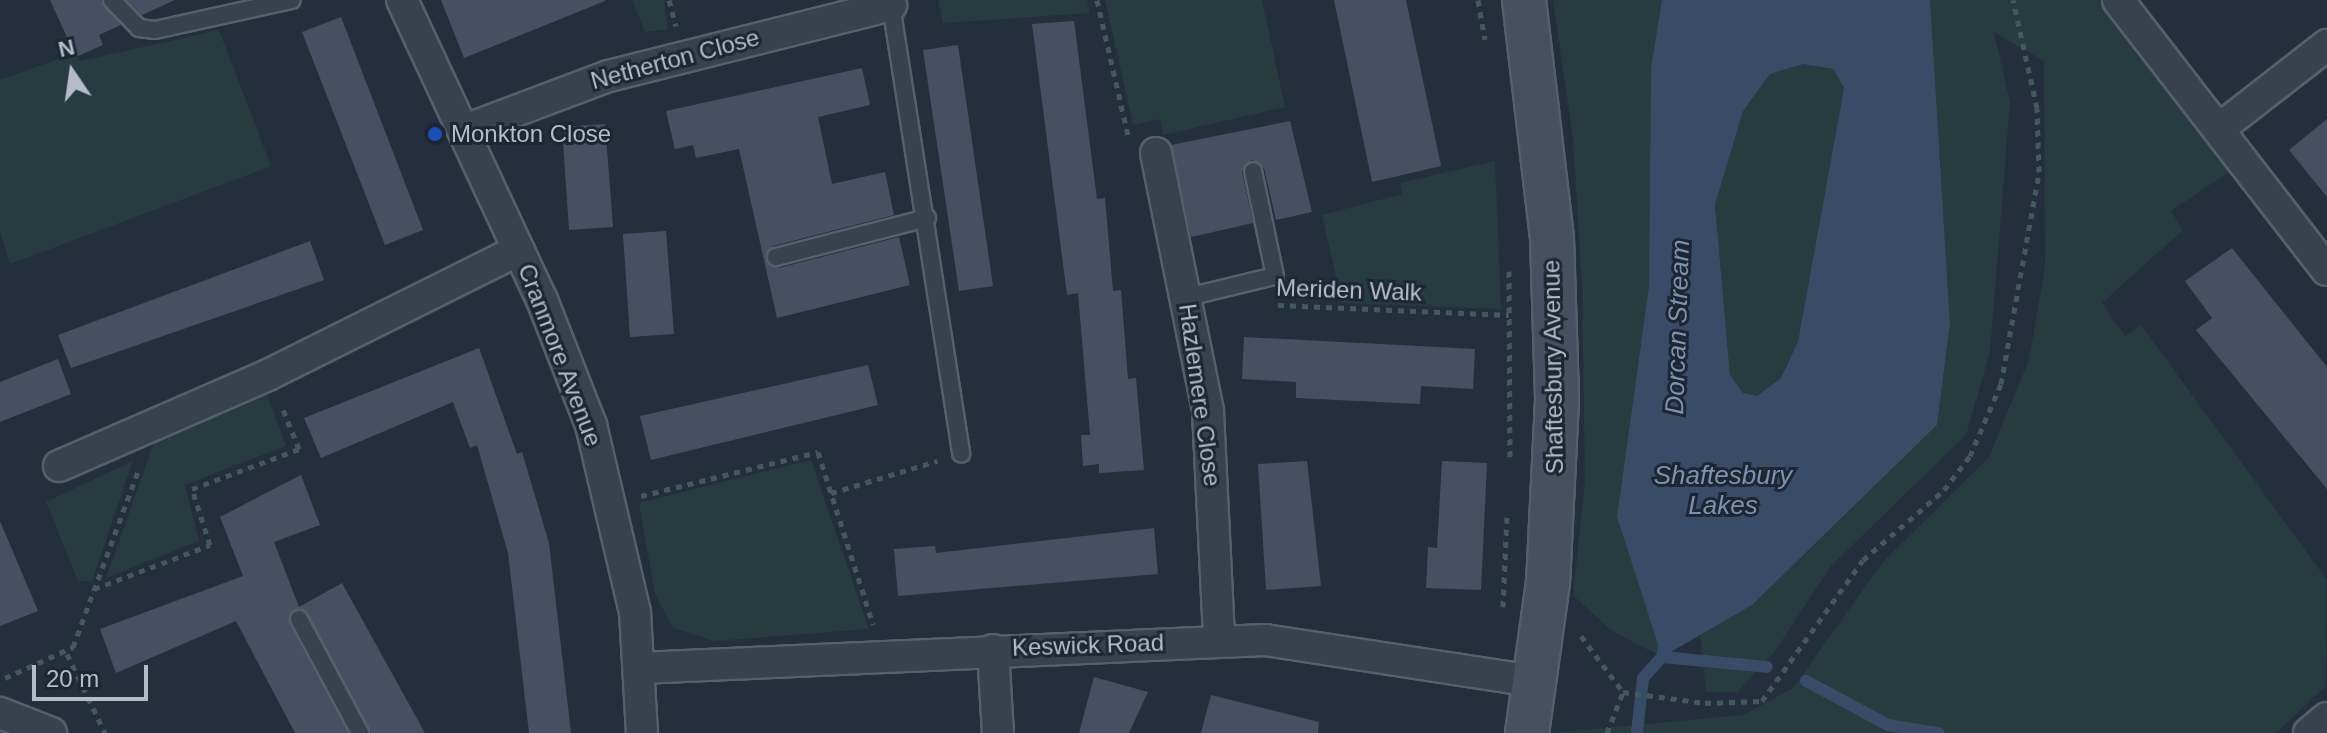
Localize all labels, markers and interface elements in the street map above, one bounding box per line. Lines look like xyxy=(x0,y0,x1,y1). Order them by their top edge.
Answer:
street label: Netherton Close xyxy=(588,23,762,95)
north arrow xyxy=(32,32,112,112)
text: N xyxy=(56,34,77,62)
place label: Monkton Close xyxy=(451,120,611,148)
marker: Monkton Close xyxy=(426,125,444,143)
water label: Dorcan Stream xyxy=(1659,239,1697,415)
street label: Cranmore Avenue xyxy=(512,259,608,451)
street label: Shaftesbury Avenue xyxy=(1537,259,1569,475)
street label: Meriden Walk xyxy=(1276,273,1422,307)
street label: Hazlemere Close xyxy=(1173,302,1227,488)
water label: Shaftesbury Lakes xyxy=(1654,460,1792,522)
street label: Keswick Road xyxy=(1012,628,1164,662)
scale bar xyxy=(36,649,152,699)
text: 20 m xyxy=(46,665,99,692)

